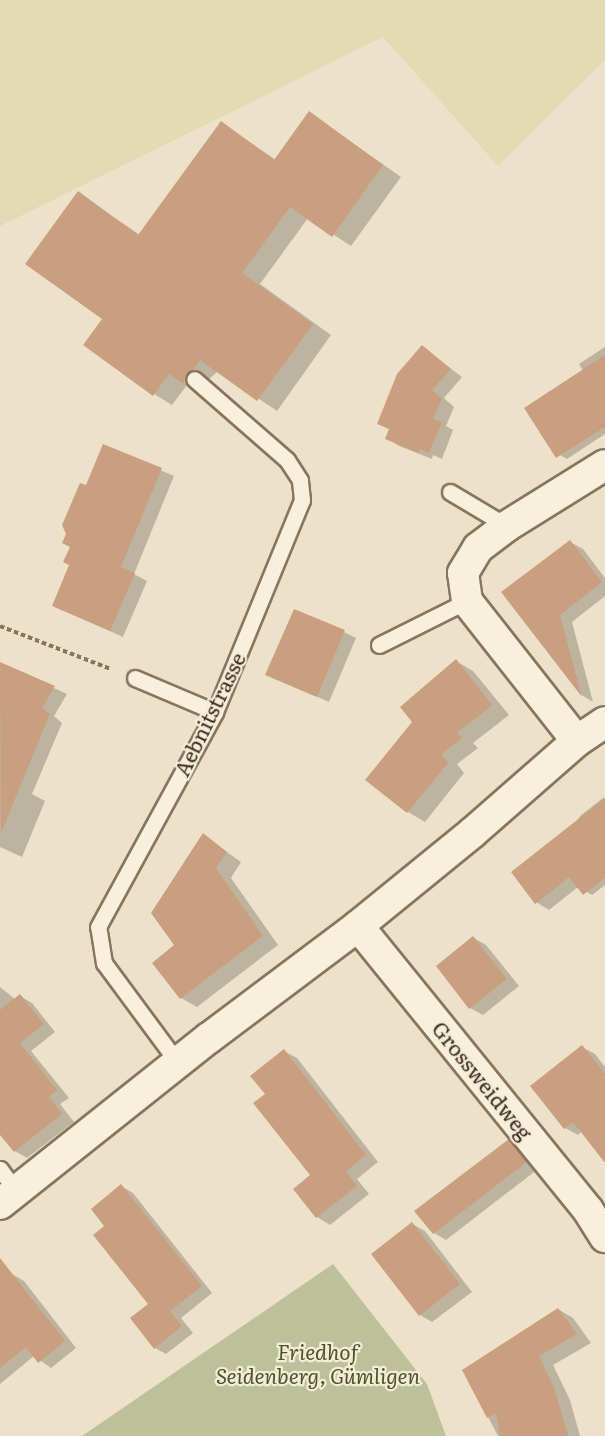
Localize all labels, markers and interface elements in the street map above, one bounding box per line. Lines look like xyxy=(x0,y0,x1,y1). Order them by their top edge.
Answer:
street label: Aebnitstrasse xyxy=(168,648,250,780)
street label: Grossweidweg xyxy=(428,1016,538,1144)
park label: Friedhof Seidenberg, Gümligen xyxy=(216,1338,420,1388)

